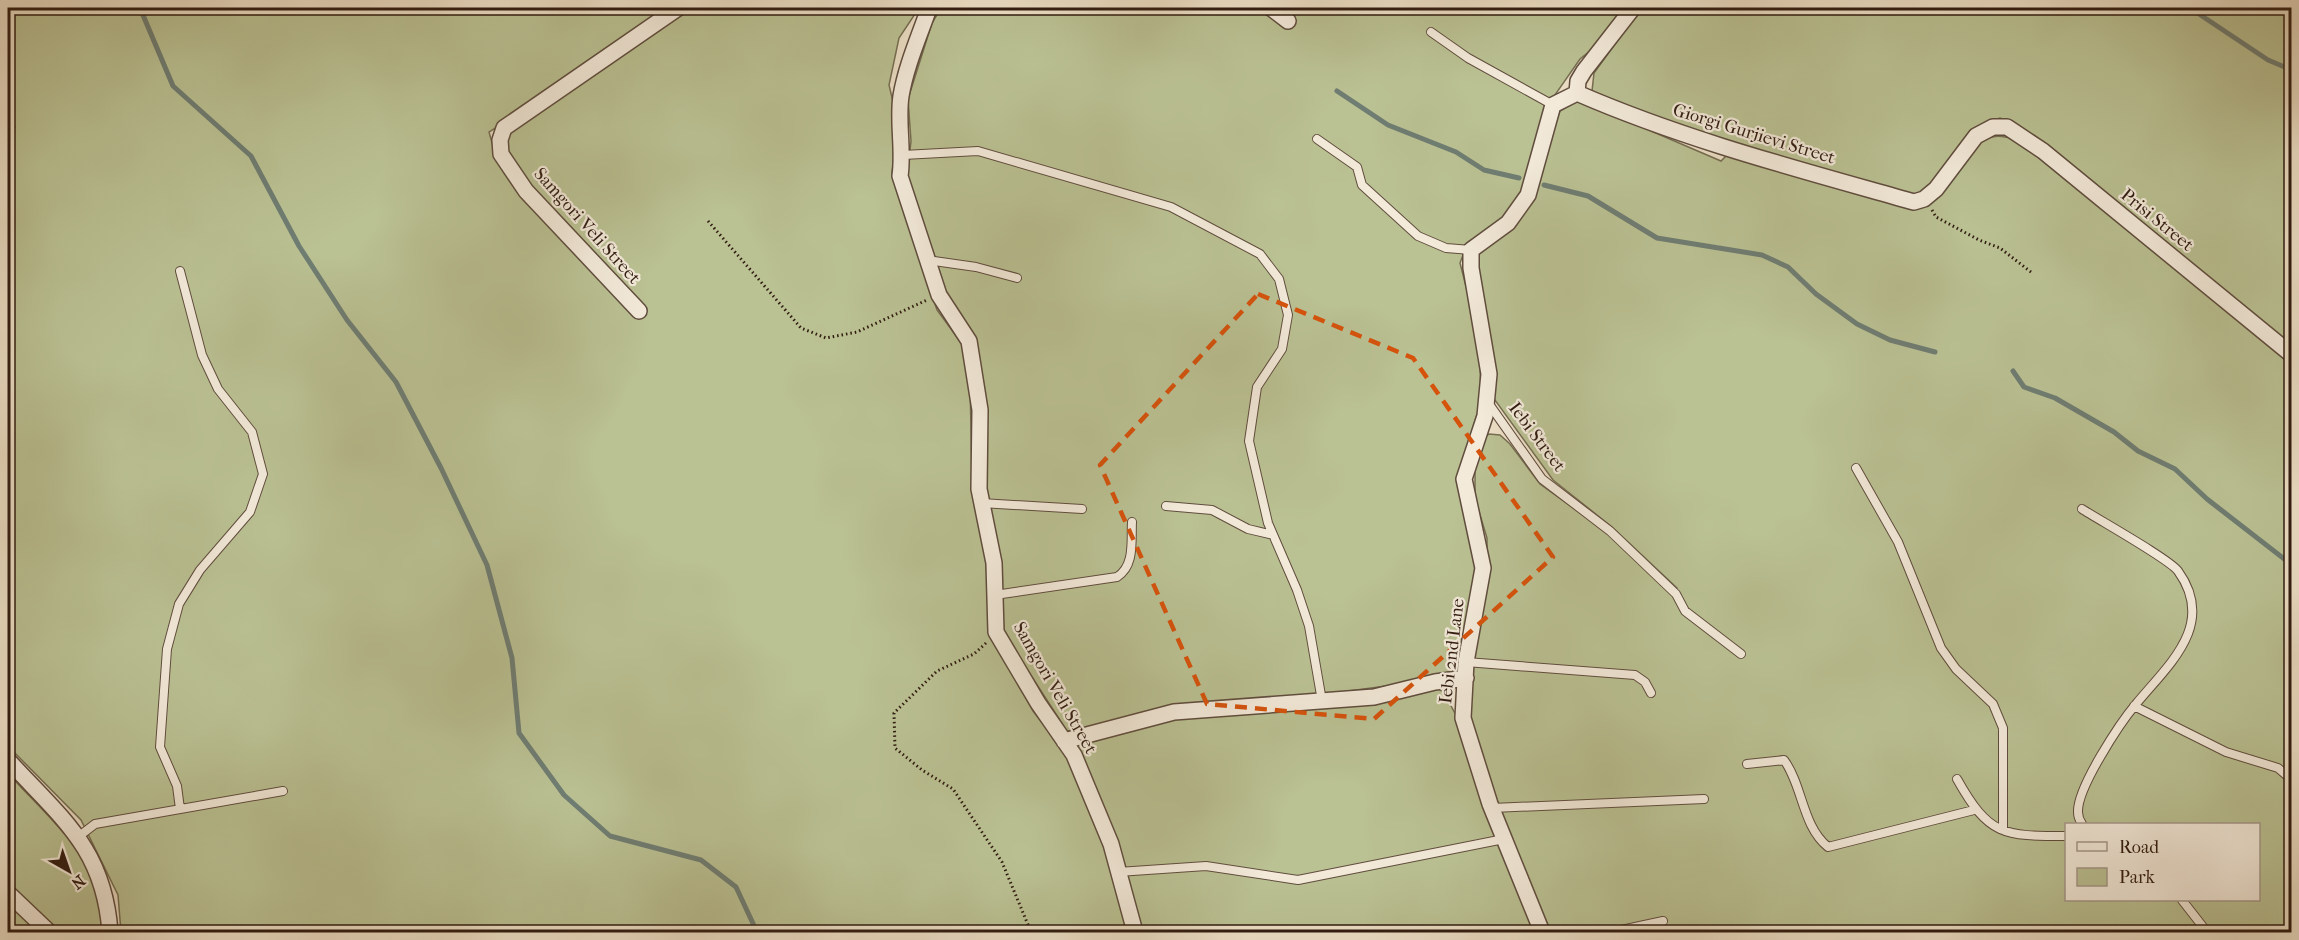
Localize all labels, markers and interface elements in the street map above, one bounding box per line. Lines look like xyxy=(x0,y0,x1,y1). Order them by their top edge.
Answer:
street label: Giorgi Gurjievi Street xyxy=(1670,99,1838,169)
street label: Samgori Veli Street xyxy=(529,164,645,289)
street label: Prisi Street xyxy=(2117,184,2198,256)
street label: Iebi Street xyxy=(1504,398,1570,476)
street label: Iebi 2nd Lane xyxy=(1435,597,1469,705)
street label: Samgori Veli Street xyxy=(1009,618,1102,758)
legend xyxy=(2065,823,2260,901)
text: Road xyxy=(2119,837,2159,858)
north arrow xyxy=(39,841,99,901)
text: Park xyxy=(2119,867,2156,888)
text: N xyxy=(67,871,89,894)

